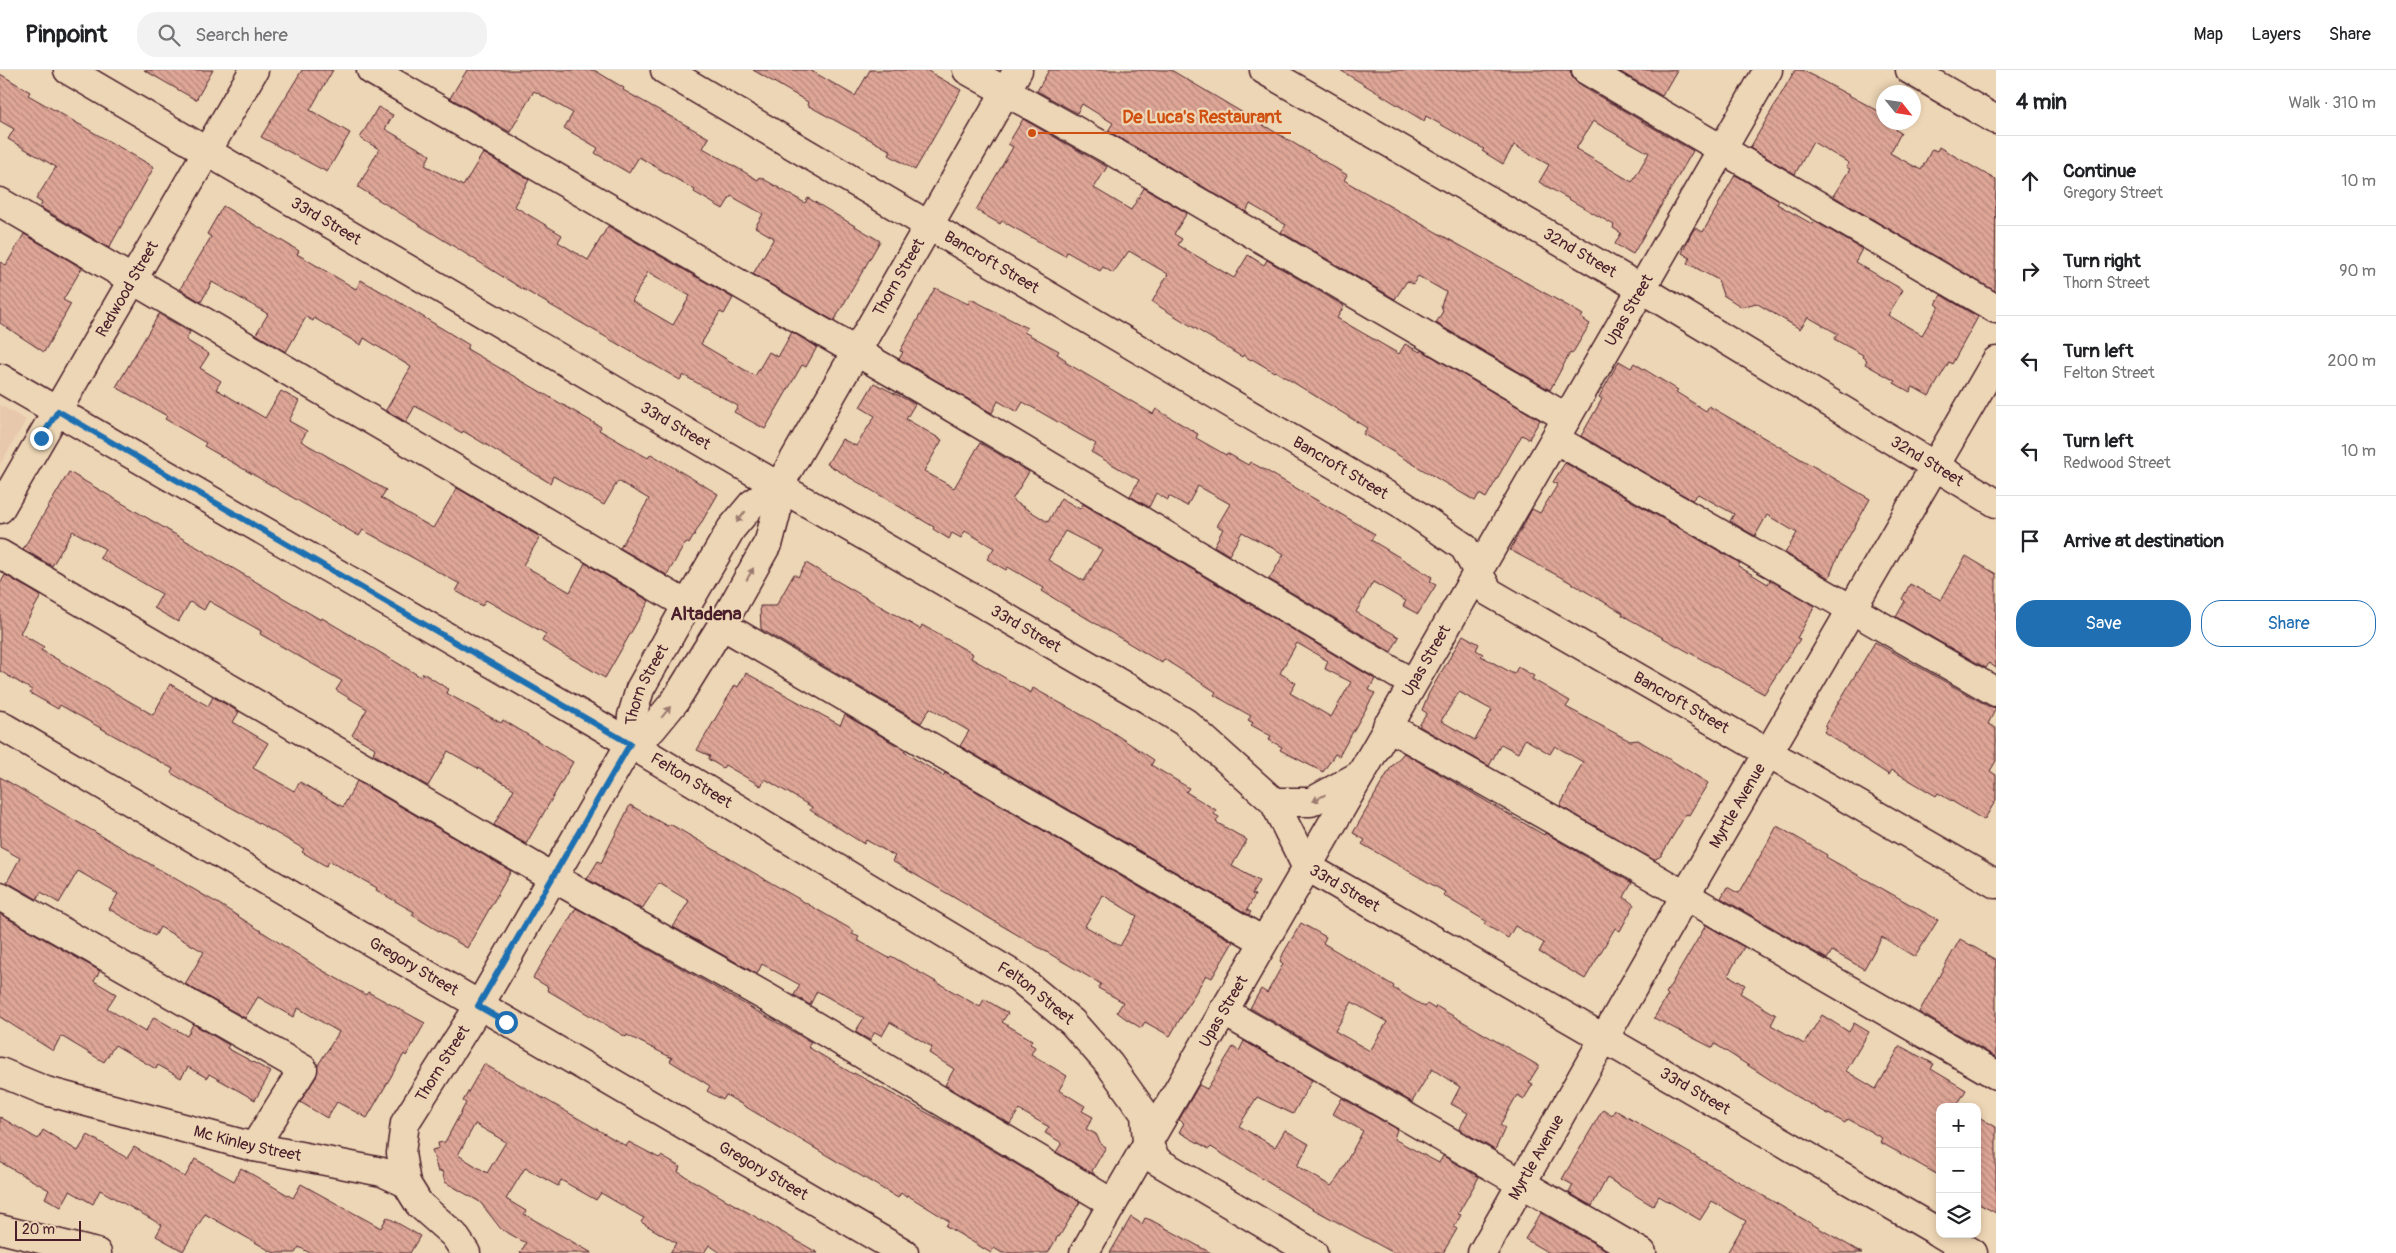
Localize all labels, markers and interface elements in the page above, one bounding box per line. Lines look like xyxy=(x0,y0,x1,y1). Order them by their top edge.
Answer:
search box xyxy=(137,12,487,57)
text: Pinpoint xyxy=(25,20,107,49)
icon: search xyxy=(155,21,183,49)
text: Search here xyxy=(195,23,288,47)
text: Map xyxy=(2194,23,2223,46)
text: Layers xyxy=(2251,23,2301,46)
text: Share xyxy=(2329,23,2371,46)
north arrow xyxy=(1876,85,1921,130)
text: 4 min xyxy=(2016,89,2067,116)
text: Walk · 310 m xyxy=(2289,93,2376,113)
callout: De Luca's Restaurant xyxy=(1112,100,1291,133)
text: De Luca's Restaurant xyxy=(1122,106,1282,129)
text: Continue xyxy=(2063,159,2136,183)
icon: ahead xyxy=(2016,167,2044,195)
text: 10 m xyxy=(2341,171,2376,191)
text: Gregory Street xyxy=(2063,183,2163,203)
street label: 33rd Street xyxy=(287,193,365,250)
street label: 32nd Street xyxy=(1539,224,1621,282)
street label: Bancroft Street xyxy=(940,227,1043,298)
street label: Thorn Street xyxy=(869,234,929,320)
street label: Redwood Street xyxy=(92,237,163,341)
text: Turn right xyxy=(2063,249,2141,273)
icon: right xyxy=(2016,257,2044,285)
text: 90 m xyxy=(2339,261,2376,281)
street label: Upas Street xyxy=(1600,270,1658,350)
text: Thorn Street xyxy=(2063,273,2150,293)
text: Turn left xyxy=(2063,339,2133,363)
icon: left xyxy=(2016,347,2044,375)
text: 200 m xyxy=(2328,351,2376,371)
text: Felton Street xyxy=(2063,363,2155,383)
street label: 33rd Street xyxy=(637,398,715,455)
route end xyxy=(30,427,53,450)
text: Turn left xyxy=(2063,429,2133,453)
street label: Bancroft Street xyxy=(1289,432,1392,504)
street label: 32nd Street xyxy=(1887,432,1968,491)
icon: left xyxy=(2016,437,2044,465)
text: 10 m xyxy=(2341,441,2376,461)
text: Redwood Street xyxy=(2063,453,2171,473)
one-way arrow xyxy=(736,510,747,523)
icon: arrive xyxy=(2016,527,2044,555)
text: Arrive at destination xyxy=(2063,529,2224,553)
one-way arrow xyxy=(746,567,755,580)
button: Save xyxy=(2016,600,2191,647)
button: Share xyxy=(2201,600,2376,647)
street label: 33rd Street xyxy=(987,601,1065,657)
district label: Altadena xyxy=(670,602,742,626)
street label: Upas Street xyxy=(1398,621,1455,700)
street label: Thorn Street xyxy=(621,640,673,726)
street label: Bancroft Street xyxy=(1630,667,1733,738)
one-way arrow xyxy=(660,706,671,719)
street label: Felton Street xyxy=(647,748,736,813)
street label: Myrtle Avenue xyxy=(1705,760,1770,852)
one-way arrow xyxy=(1311,794,1326,802)
street label: 33rd Street xyxy=(1306,860,1384,917)
street label: Gregory Street xyxy=(365,933,462,1001)
street label: Felton Street xyxy=(994,957,1078,1030)
street label: Upas Street xyxy=(1195,972,1253,1051)
route start xyxy=(495,1011,518,1034)
street label: Thorn Street xyxy=(411,1021,475,1106)
street label: 33rd Street xyxy=(1656,1063,1734,1120)
map controls xyxy=(1936,1103,1981,1238)
button: + xyxy=(1936,1103,1981,1148)
street label: Myrtle Avenue xyxy=(1504,1111,1569,1204)
street label: Mc Kinley Street xyxy=(191,1121,303,1166)
street label: Gregory Street xyxy=(715,1137,812,1205)
button: − xyxy=(1936,1148,1981,1193)
button: layers xyxy=(1936,1193,1981,1238)
scale bar xyxy=(15,1218,81,1241)
text: 20 m xyxy=(22,1221,55,1238)

